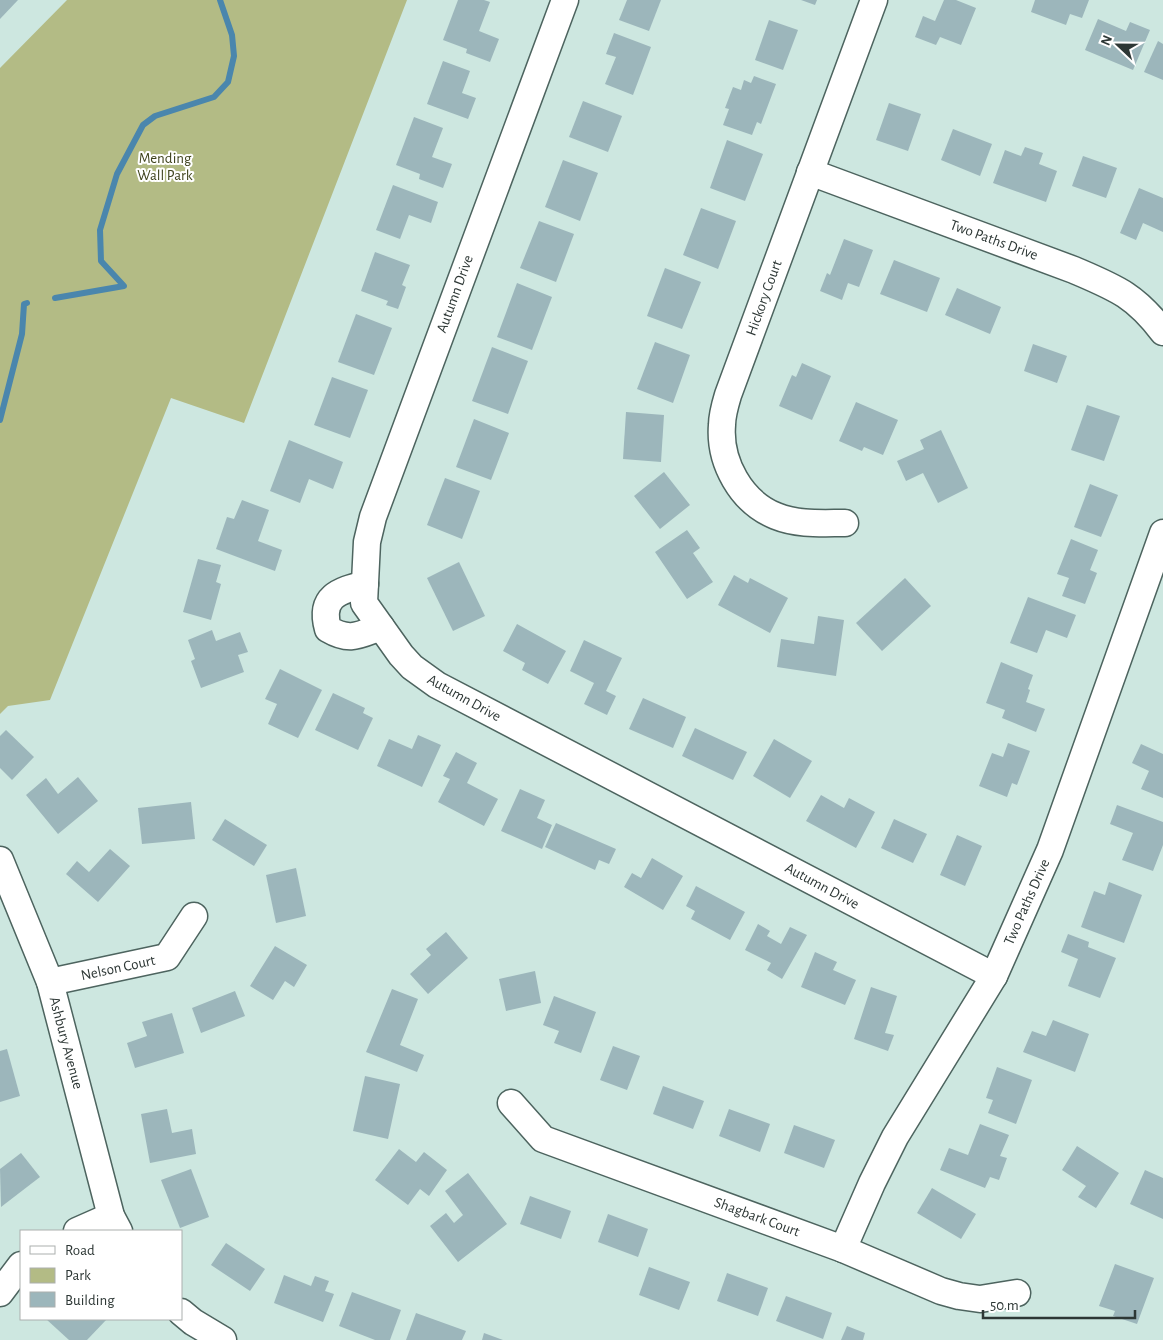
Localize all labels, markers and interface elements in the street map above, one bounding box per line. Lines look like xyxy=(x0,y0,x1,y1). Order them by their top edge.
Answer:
north arrow xyxy=(1093,20,1143,70)
text: N xyxy=(1099,33,1115,48)
park label: Mending Wall Park xyxy=(137,151,193,183)
street label: Two Paths Drive xyxy=(948,217,1040,263)
street label: Autumn Drive xyxy=(434,253,476,335)
street label: Hickory Court xyxy=(743,258,785,338)
street label: Autumn Drive xyxy=(425,672,503,724)
street label: Two Paths Drive xyxy=(1001,857,1053,947)
street label: Autumn Drive xyxy=(782,860,862,912)
street label: Nelson Court xyxy=(79,953,157,983)
street label: Ashbury Avenue xyxy=(46,995,86,1091)
street label: Shagbark Court xyxy=(712,1195,802,1239)
legend xyxy=(20,1230,182,1320)
text: Road xyxy=(65,1243,95,1258)
text: Park xyxy=(65,1268,91,1283)
scale bar xyxy=(983,1288,1136,1320)
text: Building xyxy=(65,1293,115,1308)
text: 50 m xyxy=(990,1298,1019,1313)

